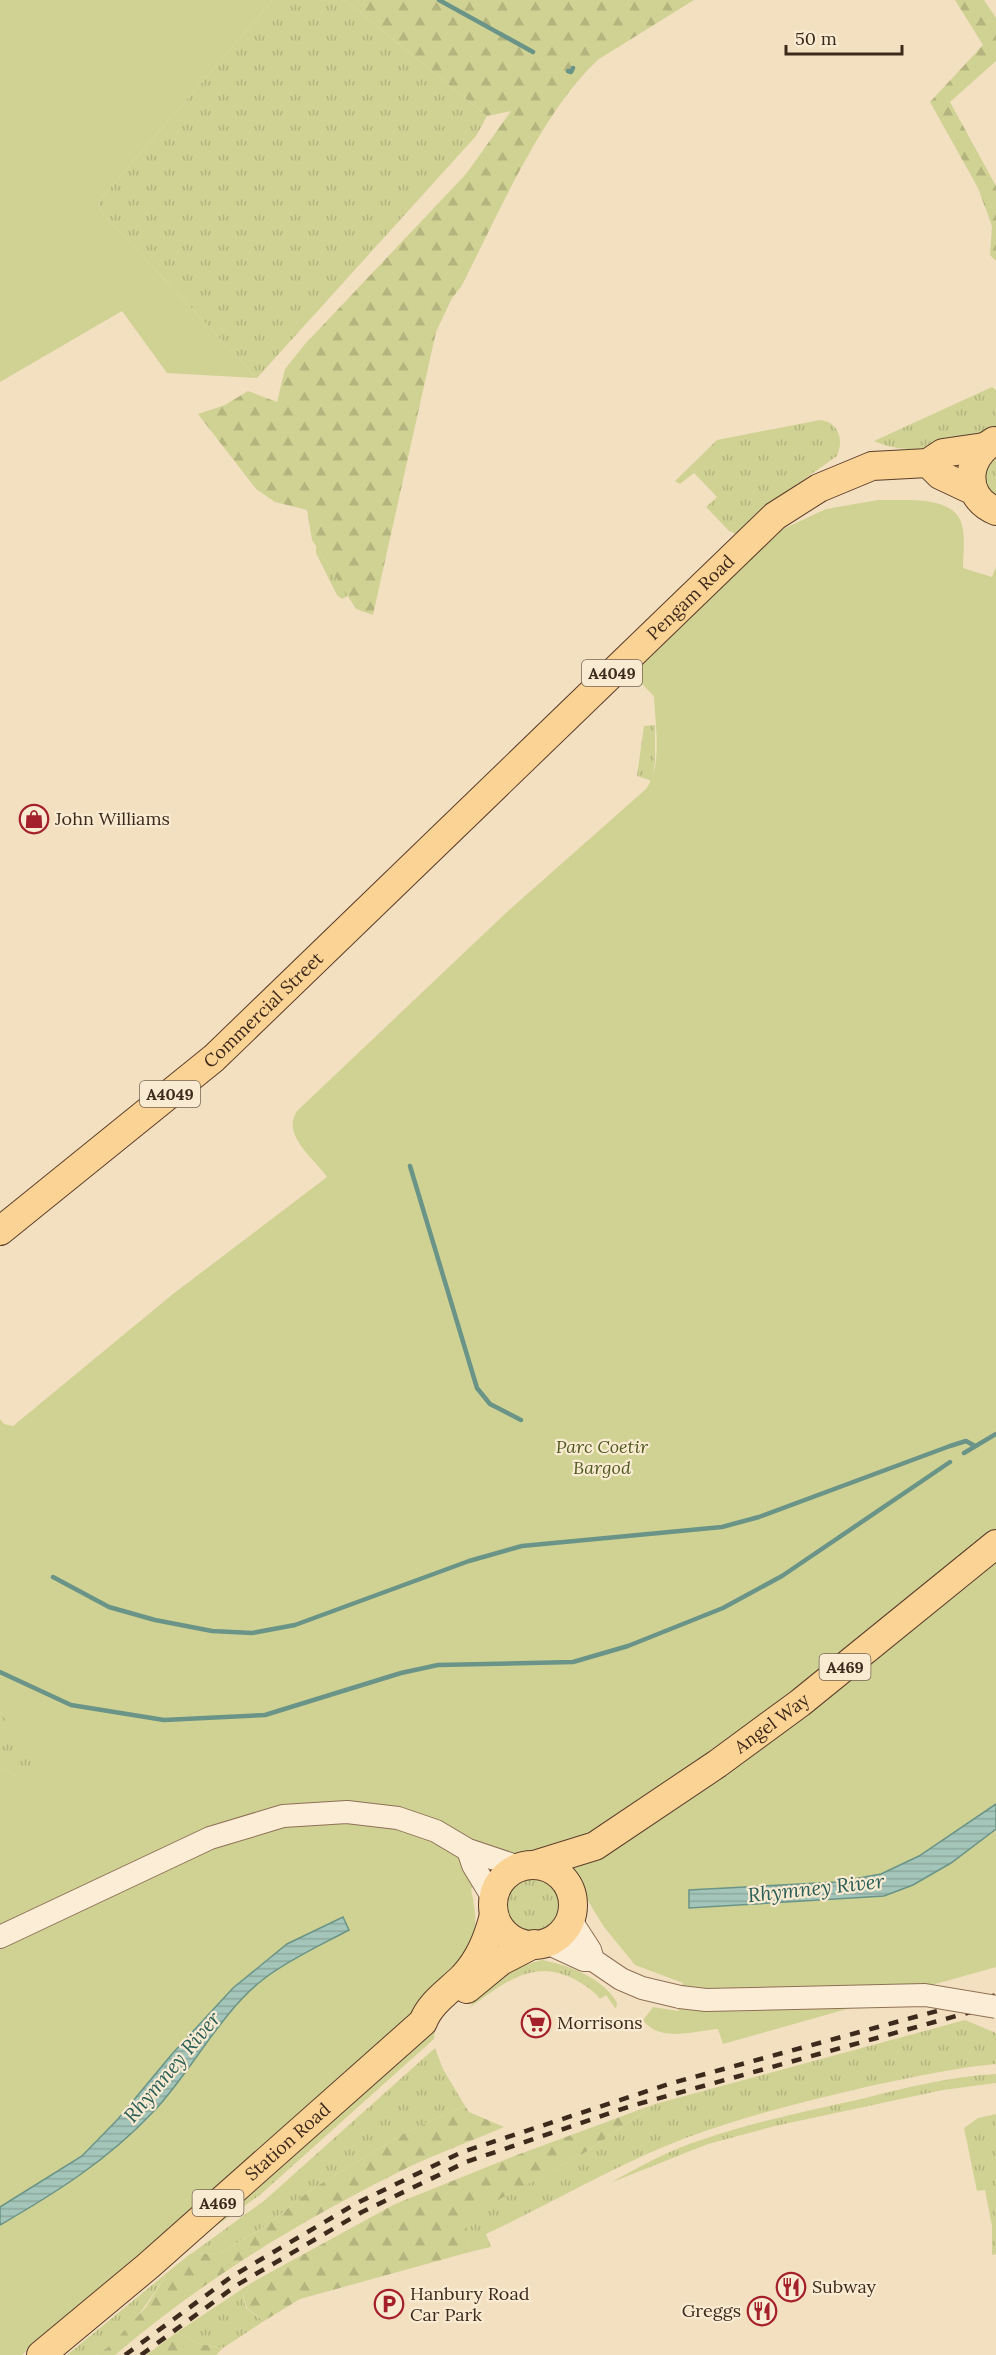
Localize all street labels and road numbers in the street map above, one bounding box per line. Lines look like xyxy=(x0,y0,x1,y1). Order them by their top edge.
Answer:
street label: Pengam Road xyxy=(642,549,739,645)
road number: A4049 xyxy=(582,660,642,686)
street label: Commercial Street xyxy=(199,947,328,1073)
road number: A4049 xyxy=(140,1081,200,1107)
road number: A469 xyxy=(820,1654,870,1680)
street label: Angel Way xyxy=(729,1688,814,1759)
street label: Station Road xyxy=(240,2098,335,2186)
road number: A469 xyxy=(192,2190,244,2216)

